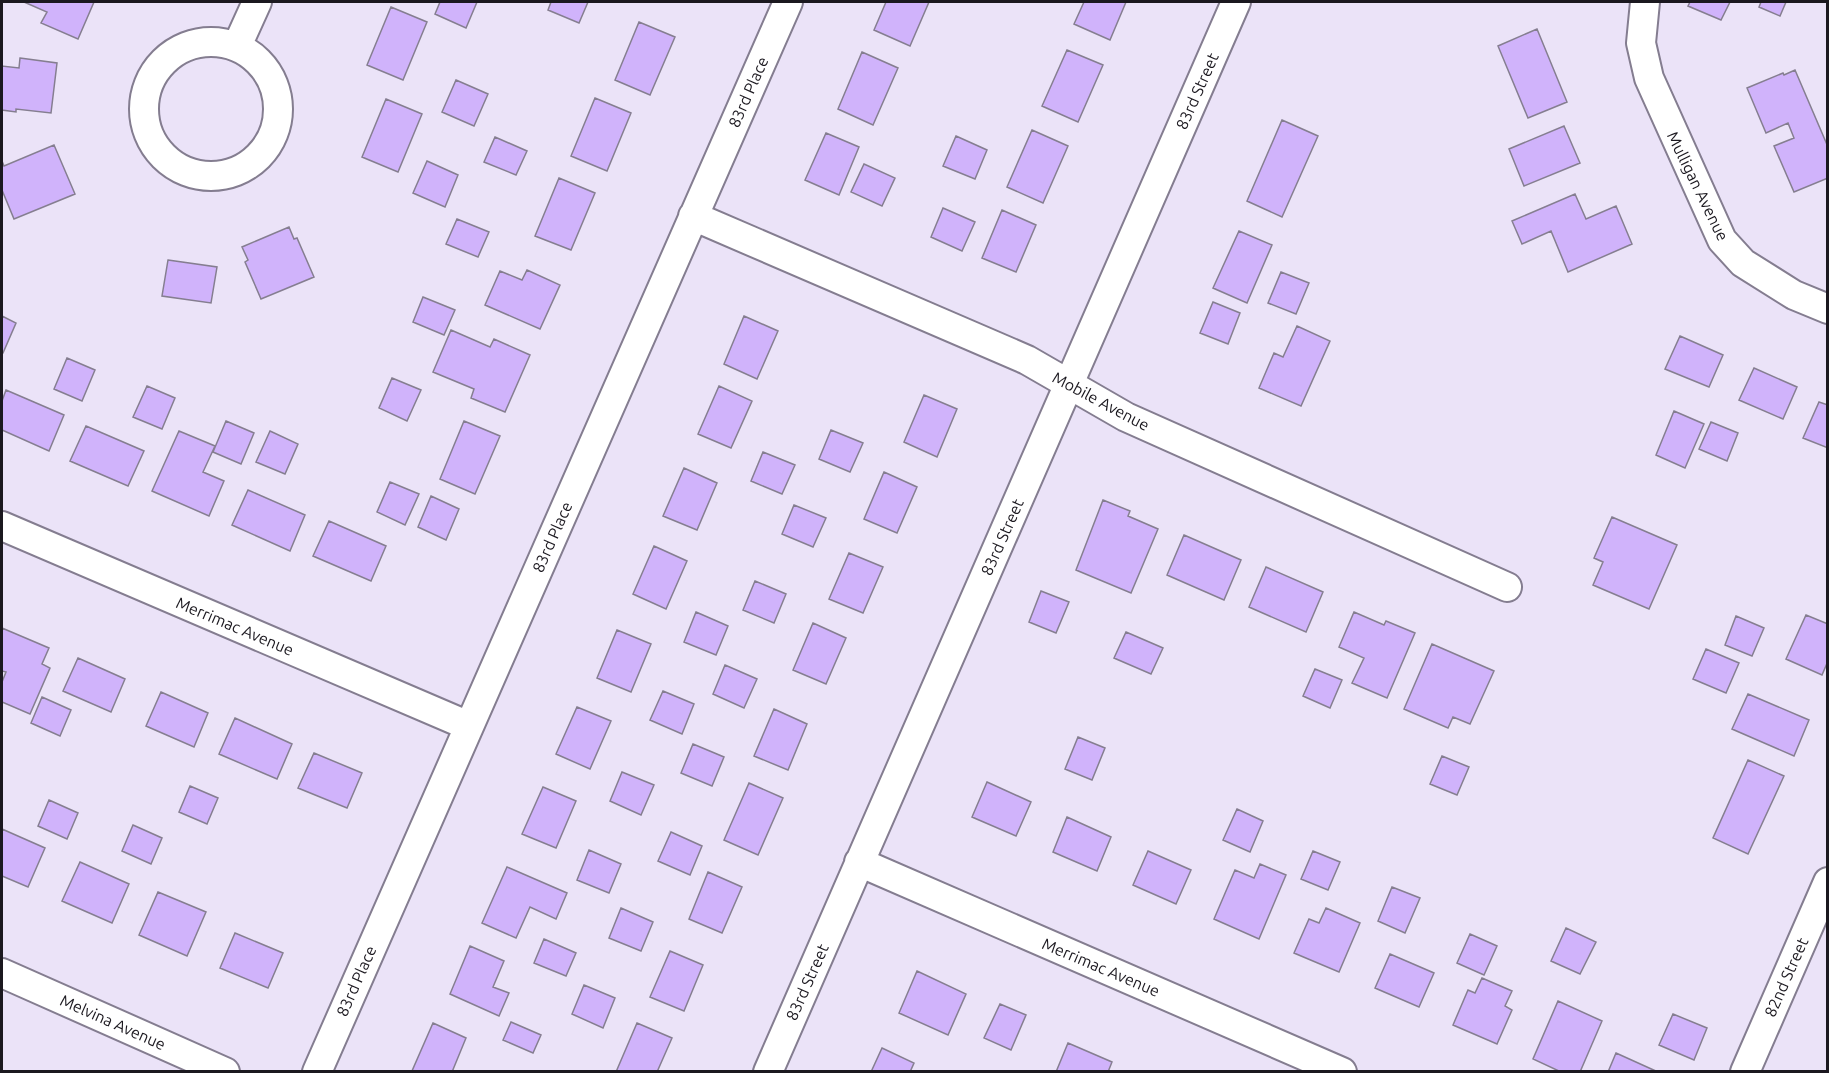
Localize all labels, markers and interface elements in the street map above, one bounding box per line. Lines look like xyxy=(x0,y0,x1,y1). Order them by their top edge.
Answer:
street label: 83rd Street xyxy=(1172,49,1222,132)
street label: 83rd Place xyxy=(724,54,772,130)
street label: Mulligan Avenue xyxy=(1664,128,1732,244)
street label: Mobile Avenue xyxy=(1049,368,1153,434)
street label: 83rd Street xyxy=(977,495,1027,578)
street label: 83rd Place xyxy=(528,499,576,575)
street label: Merrimac Avenue xyxy=(174,593,296,659)
street label: Merrimac Avenue xyxy=(1040,934,1162,1000)
street label: 82nd Street xyxy=(1761,934,1812,1019)
street label: 83rd Street xyxy=(782,940,832,1023)
street label: 83rd Place xyxy=(332,943,380,1019)
street label: Melvina Avenue xyxy=(57,991,169,1053)

